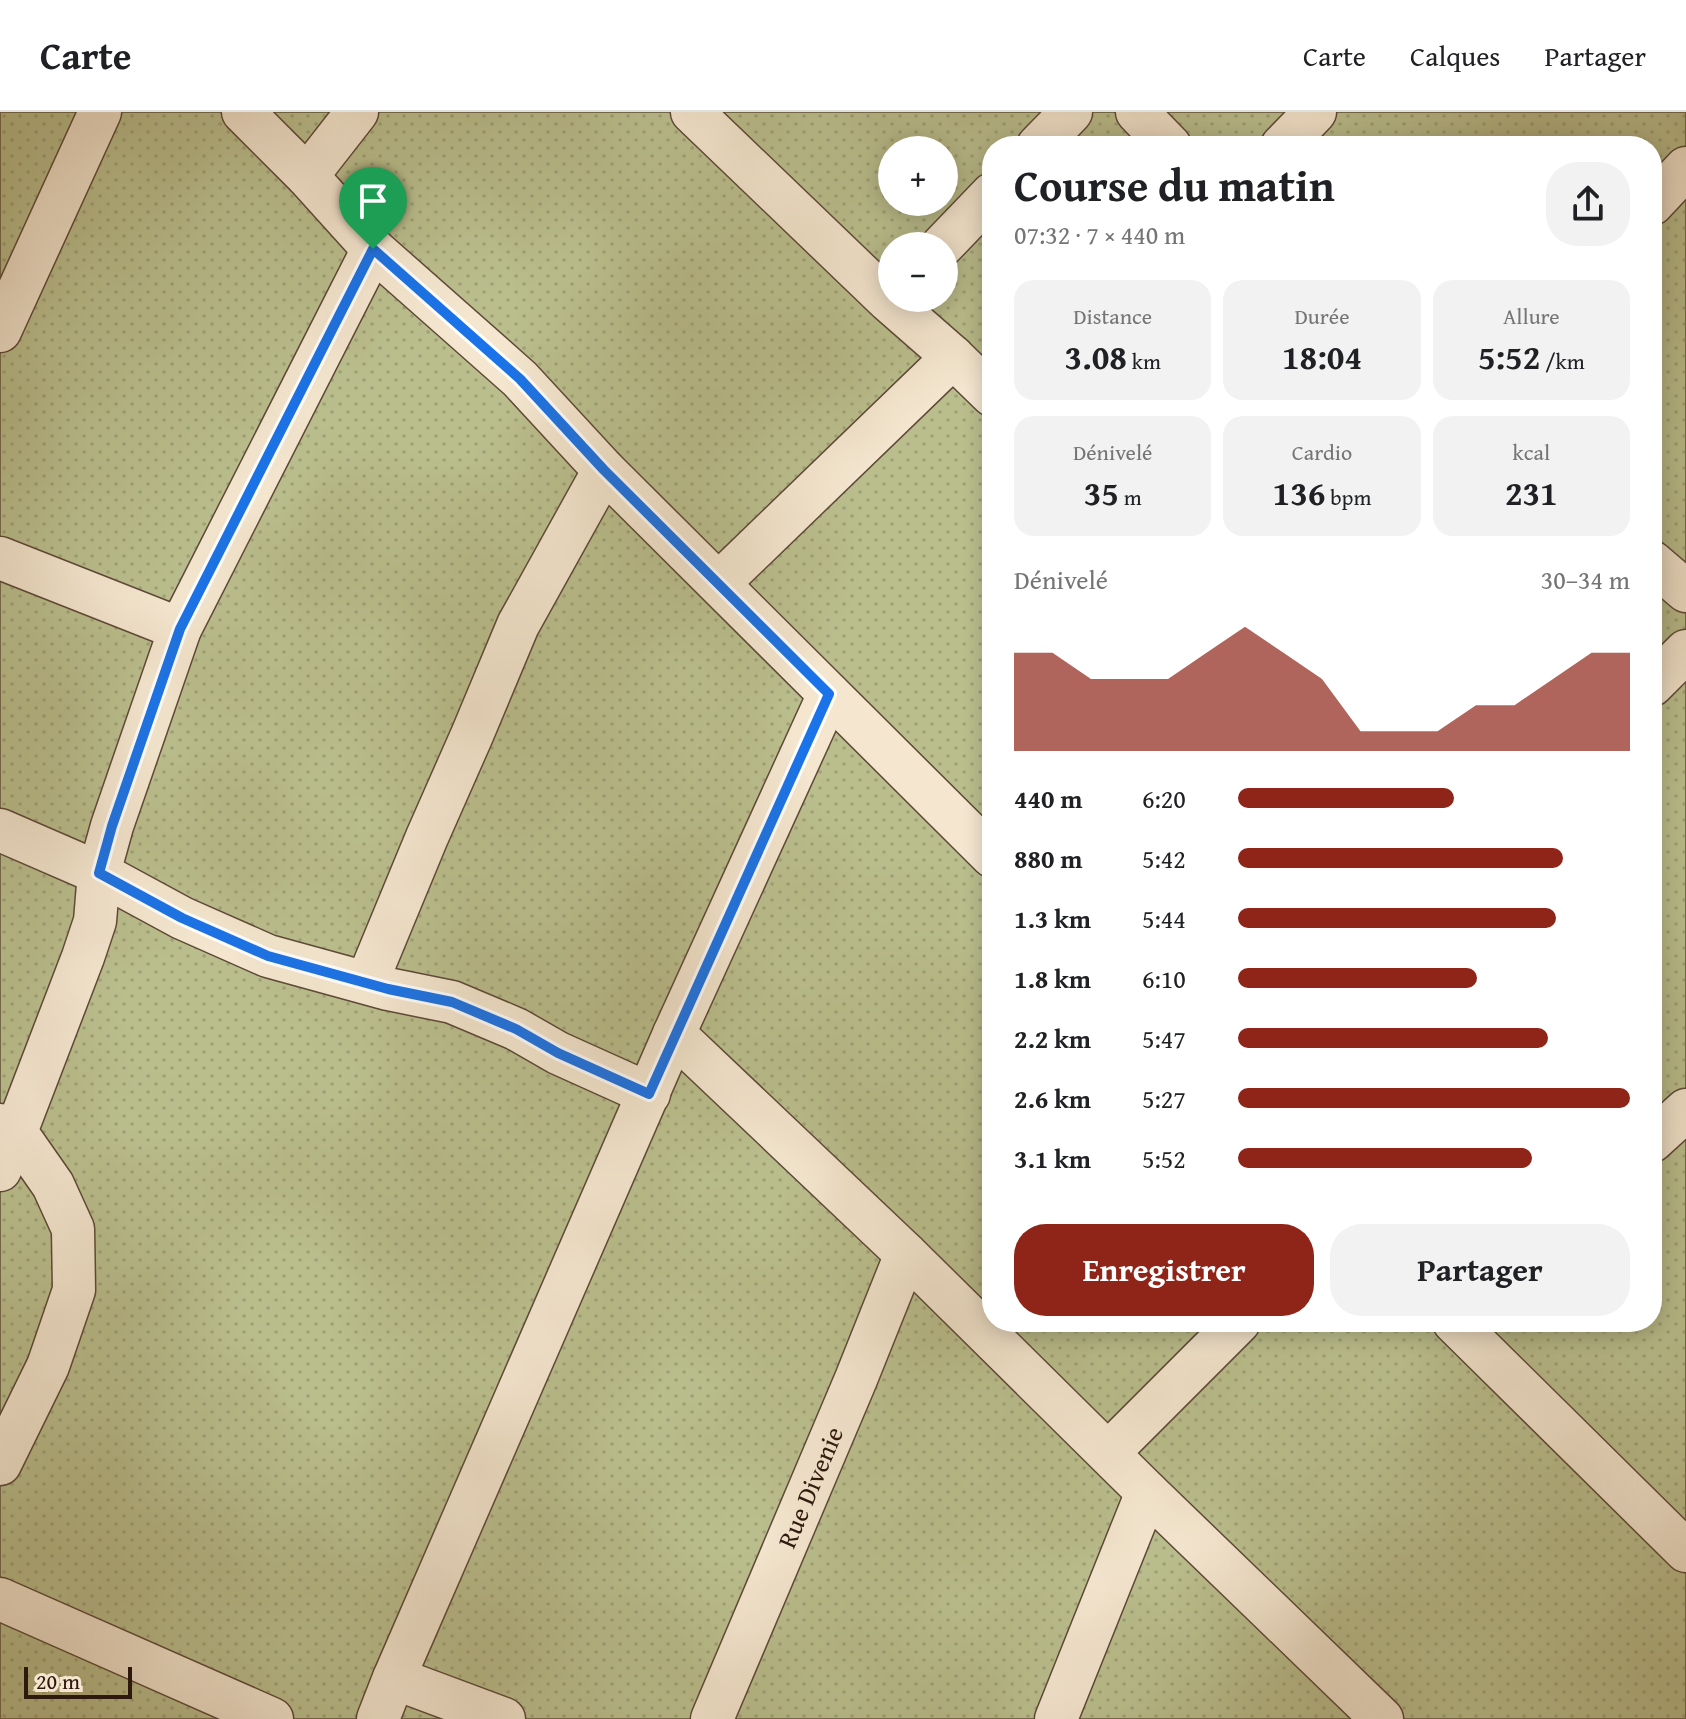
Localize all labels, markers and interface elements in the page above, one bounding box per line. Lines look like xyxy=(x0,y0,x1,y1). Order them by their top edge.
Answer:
text: Carte xyxy=(40,27,131,83)
text: Carte xyxy=(1303,35,1366,76)
text: Calques xyxy=(1410,35,1500,76)
text: Partager xyxy=(1544,35,1646,76)
map controls xyxy=(878,136,958,312)
button: + xyxy=(878,136,958,216)
text: Course du matin xyxy=(1014,153,1335,217)
button: share xyxy=(1546,162,1630,246)
pin xyxy=(339,167,407,249)
icon: arrive xyxy=(351,179,395,223)
text: 07:32 · 7 × 440 m xyxy=(1014,215,1185,254)
button: − xyxy=(878,232,958,312)
text: Distance xyxy=(1073,300,1152,332)
text: Durée xyxy=(1295,300,1349,332)
text: Allure xyxy=(1503,300,1560,332)
text: 3.08 xyxy=(1064,332,1127,381)
text: 18:04 xyxy=(1282,332,1362,381)
text: 5:52 xyxy=(1478,332,1540,381)
text: km xyxy=(1127,345,1161,377)
text: /km xyxy=(1540,345,1585,377)
text: Dénivelé xyxy=(1073,436,1152,468)
text: Cardio xyxy=(1292,436,1352,468)
text: kcal xyxy=(1513,436,1550,468)
text: 35 xyxy=(1084,468,1119,517)
text: 136 xyxy=(1273,468,1325,517)
text: 231 xyxy=(1505,468,1558,517)
text: m xyxy=(1119,481,1142,513)
text: bpm xyxy=(1325,481,1371,513)
text: Dénivelé xyxy=(1014,560,1108,599)
text: 30–34 m xyxy=(1541,560,1630,599)
text: 440 m xyxy=(1014,779,1082,818)
text: 6:20 xyxy=(1142,779,1186,818)
text: 880 m xyxy=(1014,839,1082,878)
text: 5:42 xyxy=(1142,839,1186,878)
text: 1.3 km xyxy=(1014,899,1091,938)
text: 5:44 xyxy=(1142,899,1186,938)
text: 1.8 km xyxy=(1014,959,1091,998)
text: 6:10 xyxy=(1142,959,1186,998)
text: 2.2 km xyxy=(1014,1019,1091,1058)
text: 5:47 xyxy=(1142,1019,1186,1058)
text: 2.6 km xyxy=(1014,1079,1091,1118)
text: 5:27 xyxy=(1142,1079,1186,1118)
text: 3.1 km xyxy=(1014,1139,1091,1178)
text: 5:52 xyxy=(1142,1139,1186,1178)
button: Enregistrer xyxy=(1014,1224,1314,1316)
button: Partager xyxy=(1330,1224,1630,1316)
street label: Rue Divenie xyxy=(767,1420,853,1554)
scale bar xyxy=(24,1663,132,1699)
text: 20 m xyxy=(36,1665,80,1697)

